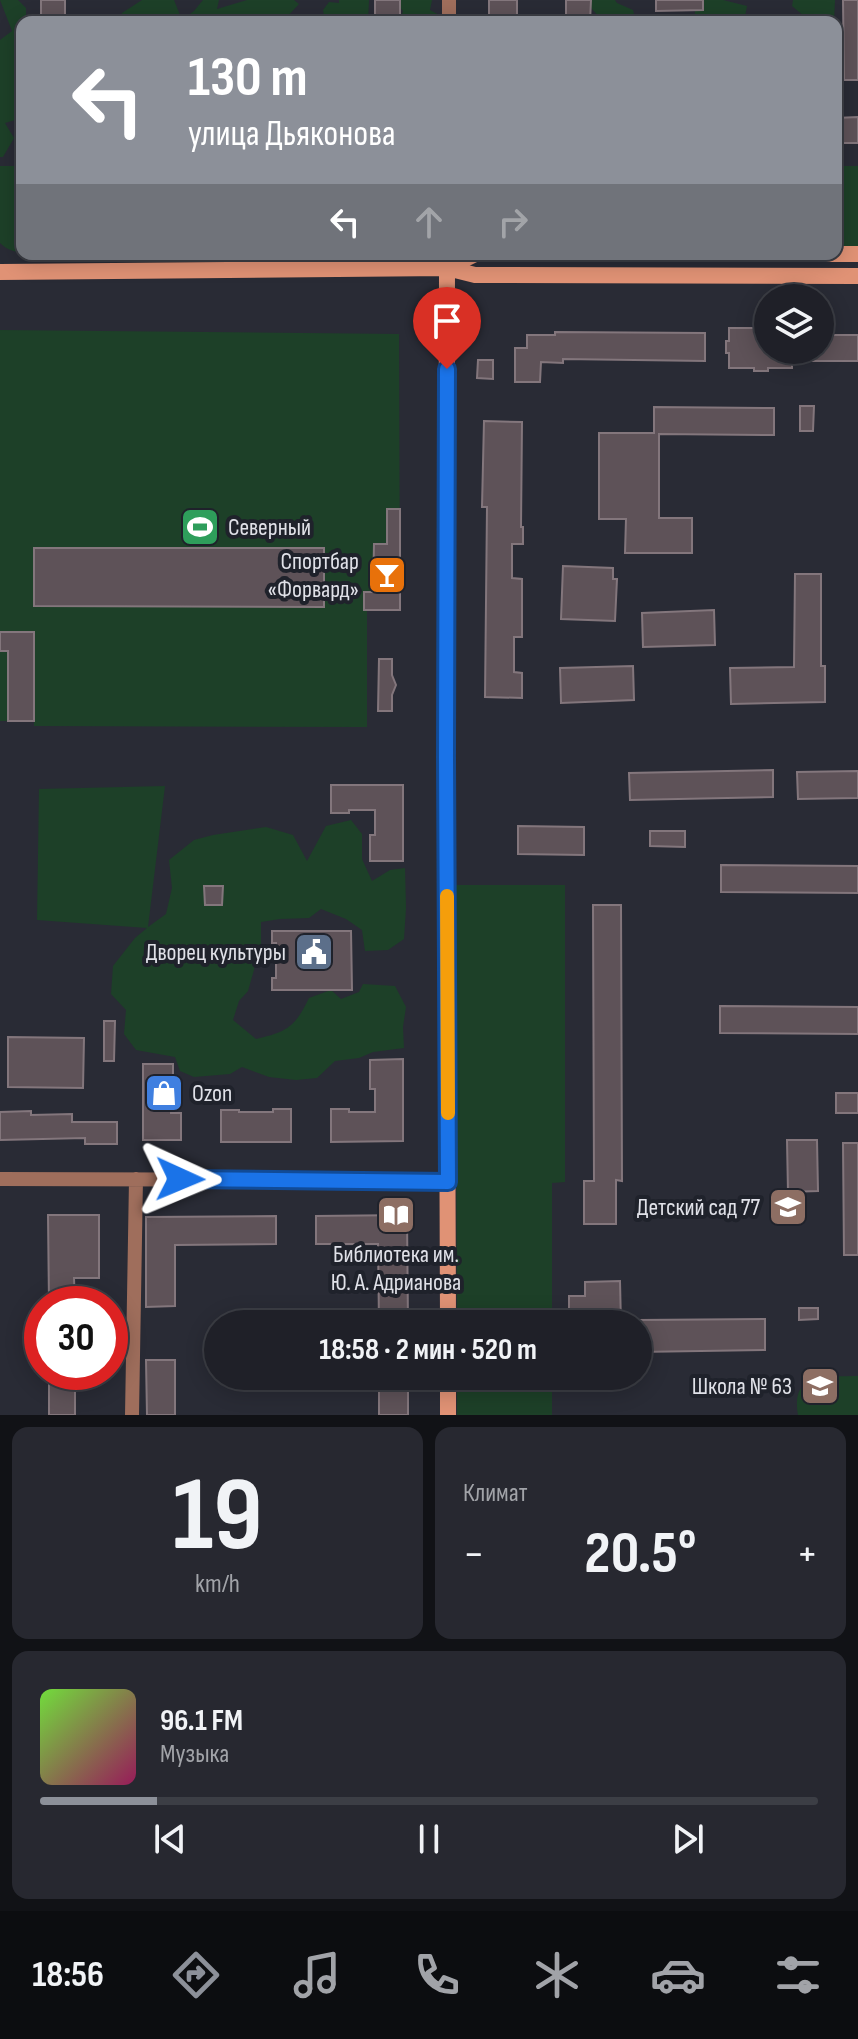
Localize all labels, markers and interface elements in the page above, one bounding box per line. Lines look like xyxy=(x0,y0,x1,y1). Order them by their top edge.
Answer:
text: 130 m xyxy=(188,45,308,112)
icon: left xyxy=(56,48,160,152)
text: улица Дьяконова xyxy=(188,113,396,156)
icon: left xyxy=(323,200,367,244)
icon: ahead xyxy=(407,200,451,244)
icon: right xyxy=(491,200,535,244)
map controls xyxy=(754,284,834,364)
button: layers xyxy=(754,284,834,364)
pin xyxy=(413,287,481,369)
icon: arrive xyxy=(425,299,469,343)
sports icon: Северный xyxy=(179,506,221,548)
place label: Северный xyxy=(228,513,311,542)
place label: Спортбар «Форвард» xyxy=(268,547,359,604)
bar icon: Спортбар «Форвард» xyxy=(366,554,408,596)
public building icon: Дворец культуры xyxy=(293,931,335,973)
place label: Дворец культуры xyxy=(146,938,286,967)
shop icon: Ozon xyxy=(143,1072,185,1114)
place label: Ozon xyxy=(192,1079,232,1108)
position arrow xyxy=(138,1137,222,1221)
school or university icon: Детский сад 77 xyxy=(767,1186,809,1228)
place label: Детский сад 77 xyxy=(637,1193,760,1222)
library icon: Библиотека им. Ю. А. Адрианова xyxy=(375,1194,417,1236)
place label: Библиотека им. Ю. А. Адрианова xyxy=(331,1240,461,1297)
speed limit sign: 30 xyxy=(24,1286,128,1390)
text: 18:58 · 2 мин · 520 m xyxy=(319,1332,537,1368)
school or university icon: Школа № 63 xyxy=(799,1365,841,1407)
place label: Школа № 63 xyxy=(692,1372,792,1401)
text: 19 xyxy=(172,1454,263,1579)
text: Климат xyxy=(463,1478,527,1509)
text: 20.5° xyxy=(584,1518,697,1590)
text: − xyxy=(463,1528,485,1581)
text: + xyxy=(796,1528,818,1581)
text: km/h xyxy=(195,1569,240,1600)
text: 96.1 FM xyxy=(160,1703,243,1739)
text: Музыка xyxy=(160,1739,229,1770)
icon: previous xyxy=(148,1817,192,1861)
icon: pause xyxy=(407,1817,451,1861)
icon: next xyxy=(666,1817,710,1861)
icon: directions xyxy=(168,1947,224,2003)
icon: music xyxy=(289,1947,345,2003)
icon: phone xyxy=(409,1947,465,2003)
icon: climate xyxy=(529,1947,585,2003)
icon: car xyxy=(650,1947,706,2003)
icon: filters xyxy=(770,1947,826,2003)
text: 18:56 xyxy=(32,1954,104,1997)

